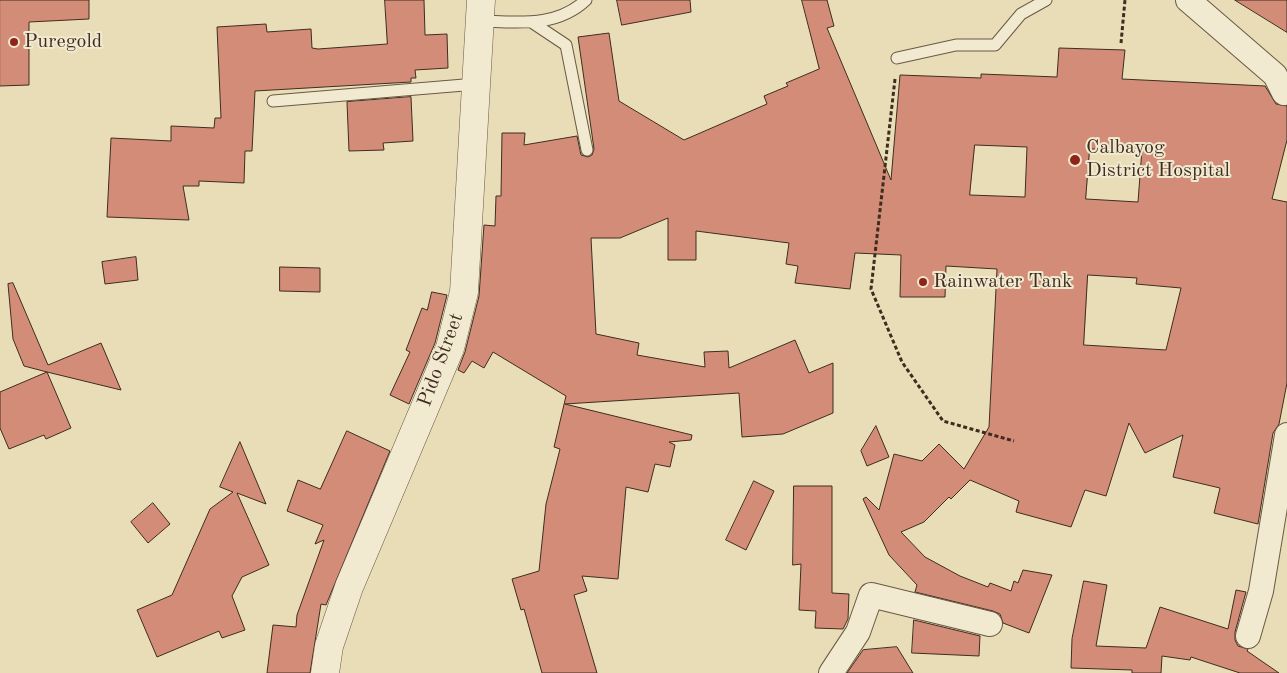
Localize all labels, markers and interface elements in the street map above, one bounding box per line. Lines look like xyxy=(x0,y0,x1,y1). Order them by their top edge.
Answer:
place label: Puregold xyxy=(24,30,102,54)
marker: Puregold xyxy=(8,36,20,48)
place label: Calbayog District Hospital xyxy=(1086,136,1230,183)
marker: Calbayog District Hospital xyxy=(1068,153,1082,167)
place label: Rainwater Tank xyxy=(933,270,1072,294)
marker: Rainwater Tank xyxy=(917,276,929,288)
street label: Pido Street xyxy=(413,310,469,410)

